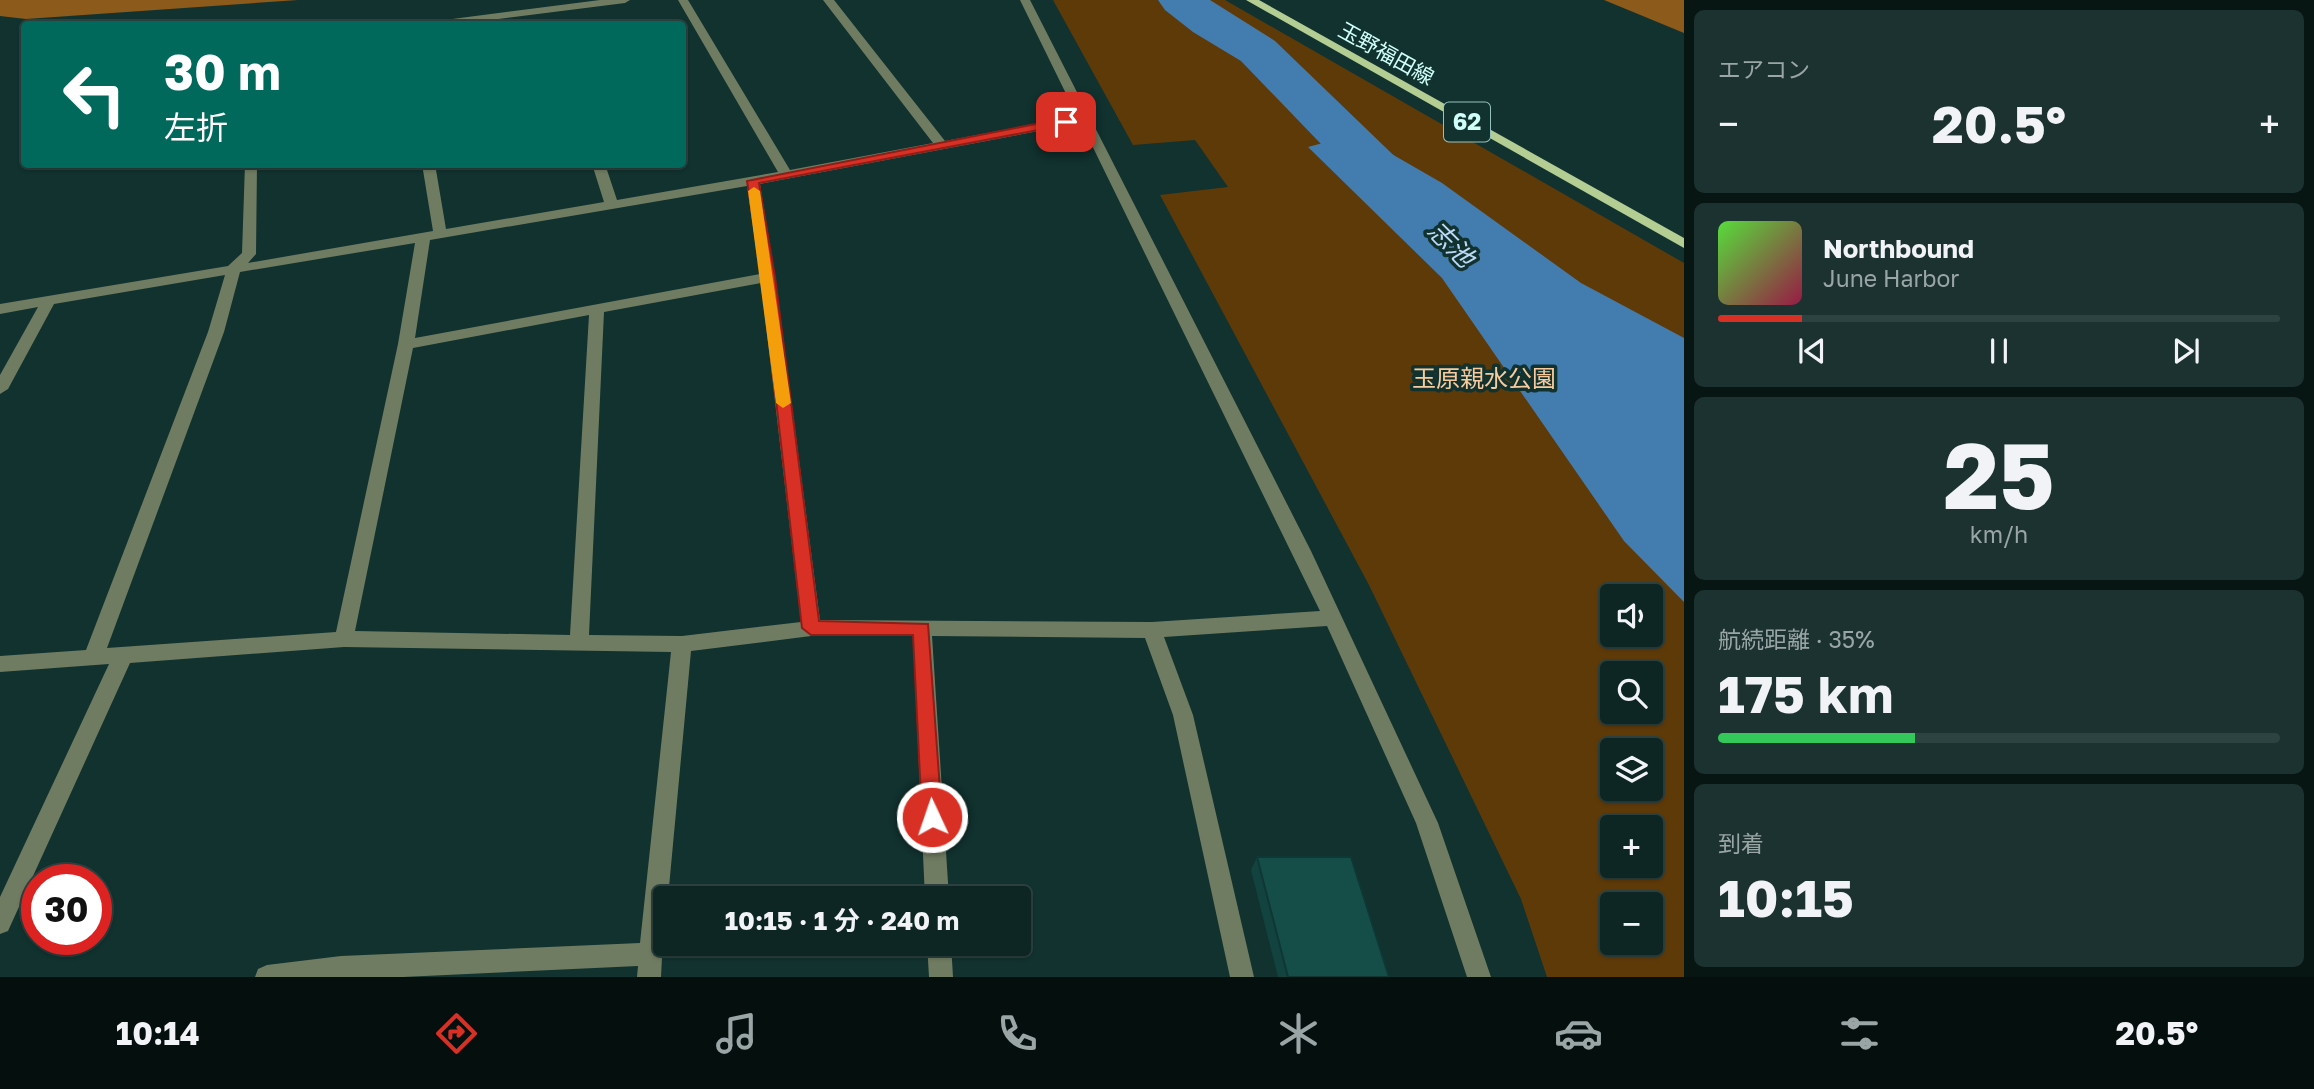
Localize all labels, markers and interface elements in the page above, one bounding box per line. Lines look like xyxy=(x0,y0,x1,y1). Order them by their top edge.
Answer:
street label: 玉野福田線 xyxy=(1334,16,1439,90)
text: 30 m xyxy=(164,42,281,101)
icon: left xyxy=(49,49,140,140)
text: エアコン xyxy=(1718,55,1810,83)
pin xyxy=(1036,92,1096,152)
text: 20.5° xyxy=(1932,92,2066,154)
text: − xyxy=(1718,101,1739,146)
text: + xyxy=(2259,101,2280,146)
road number: 62 xyxy=(1444,102,1490,141)
icon: arrive xyxy=(1047,103,1085,141)
text: 左折 xyxy=(164,108,228,146)
water label: 志池 xyxy=(1422,214,1483,275)
text: Northbound xyxy=(1823,233,1974,264)
text: June Harbor xyxy=(1823,264,1959,292)
icon: previous xyxy=(1793,332,1831,370)
icon: pause xyxy=(1980,332,2018,370)
icon: next xyxy=(2167,332,2205,370)
park label: 玉原親水公園 xyxy=(1412,363,1556,392)
text: 25 xyxy=(1943,420,2055,529)
text: km/h xyxy=(1970,520,2028,548)
map controls xyxy=(1600,584,1663,955)
button: sound xyxy=(1600,584,1663,647)
text: 航続距離 · 35% xyxy=(1718,625,1875,653)
button: search xyxy=(1600,661,1663,724)
text: 175 km xyxy=(1718,662,1894,724)
button: layers xyxy=(1600,738,1663,801)
position arrow xyxy=(895,780,969,854)
button: + xyxy=(1600,815,1663,878)
text: 到着 xyxy=(1718,829,1764,857)
speed limit sign: 30 xyxy=(21,864,112,955)
text: 10:15 xyxy=(1718,866,1854,928)
button: − xyxy=(1600,892,1663,955)
text: 10:15 · 1 分 · 240 m xyxy=(725,905,959,936)
icon: directions xyxy=(432,1009,481,1058)
icon: music xyxy=(712,1009,761,1058)
icon: phone xyxy=(993,1009,1042,1058)
icon: climate xyxy=(1274,1009,1323,1058)
icon: car xyxy=(1554,1009,1603,1058)
icon: filters xyxy=(1835,1009,1884,1058)
text: 10:14 xyxy=(116,1014,200,1052)
text: 20.5° xyxy=(2116,1014,2198,1052)

